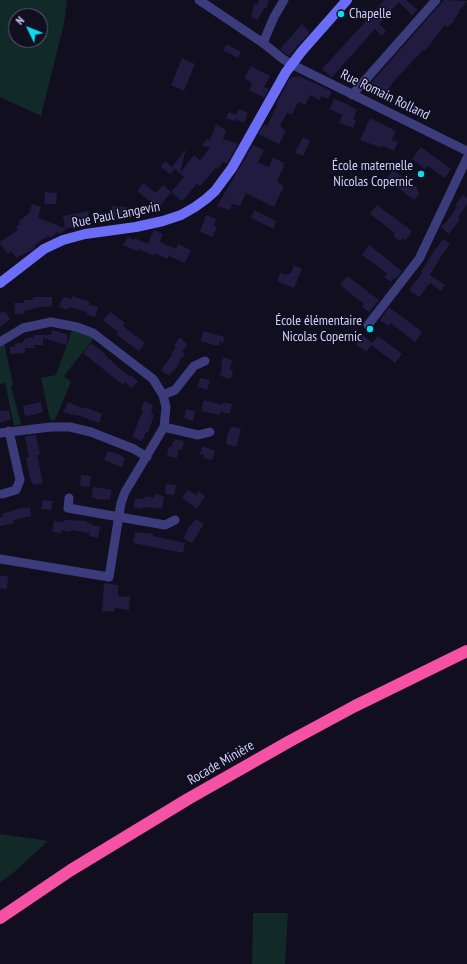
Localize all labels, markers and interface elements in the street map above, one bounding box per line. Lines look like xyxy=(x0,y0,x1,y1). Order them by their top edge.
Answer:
place label: Chapelle xyxy=(349,6,391,22)
north arrow xyxy=(8,8,48,48)
marker: Chapelle xyxy=(336,9,346,19)
text: N xyxy=(13,14,27,27)
street label: Rue Romain Rolland xyxy=(338,66,432,124)
place label: École maternelle Nicolas Copernic xyxy=(332,158,413,190)
marker: École maternelle Nicolas Copernic xyxy=(416,169,426,179)
street label: Rue Paul Langevin xyxy=(71,198,161,232)
place label: École élémentaire Nicolas Copernic xyxy=(275,313,362,346)
marker: École élémentaire Nicolas Copernic xyxy=(365,324,375,334)
street label: Rocade Minière xyxy=(185,737,257,789)

